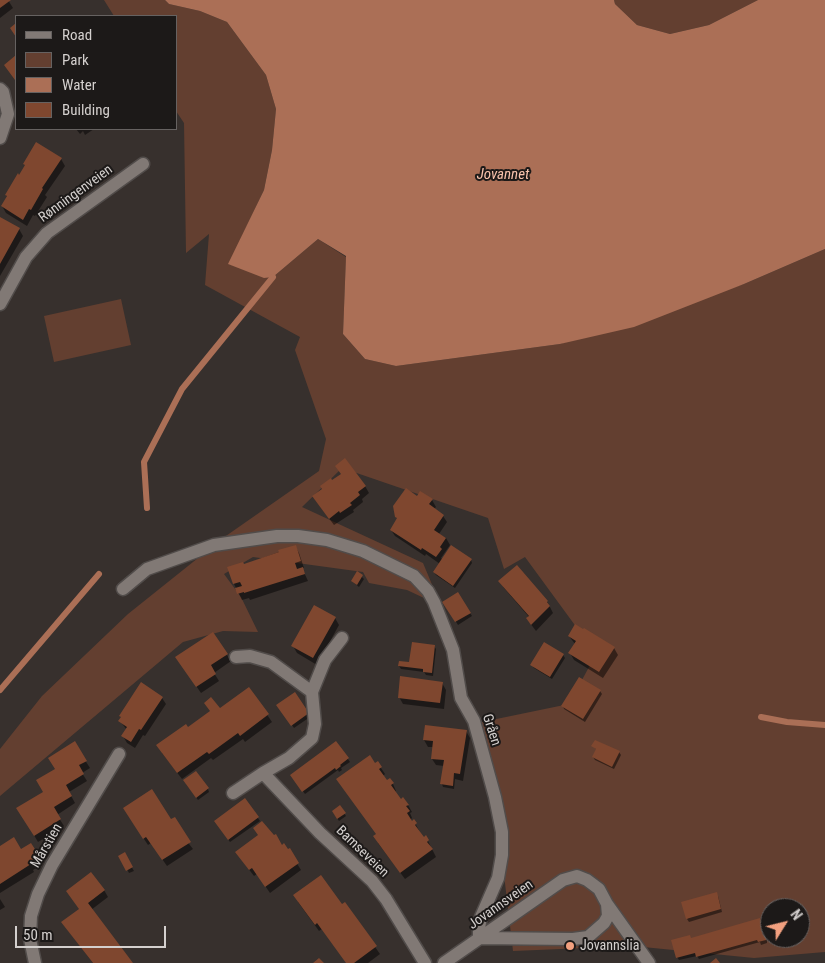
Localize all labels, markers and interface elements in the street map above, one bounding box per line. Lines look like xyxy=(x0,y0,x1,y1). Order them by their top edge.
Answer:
legend xyxy=(15,15,178,130)
text: Road xyxy=(62,26,92,44)
text: Park xyxy=(62,51,89,69)
text: Water xyxy=(62,76,96,94)
text: Building xyxy=(62,101,110,119)
street label: Rønningenveien xyxy=(36,162,116,226)
water label: Jovannet xyxy=(477,166,529,184)
street label: Gråen xyxy=(478,712,504,748)
street label: Mårstien xyxy=(28,821,66,871)
street label: Bamseveien xyxy=(332,823,392,881)
street label: Jovannsveien xyxy=(465,877,537,933)
north arrow xyxy=(760,898,810,948)
text: N xyxy=(787,907,805,923)
scale bar xyxy=(18,916,169,948)
text: 50 m xyxy=(23,926,53,944)
place label: Jovannslia xyxy=(580,938,639,954)
marker: Jovannslia xyxy=(564,940,576,952)

